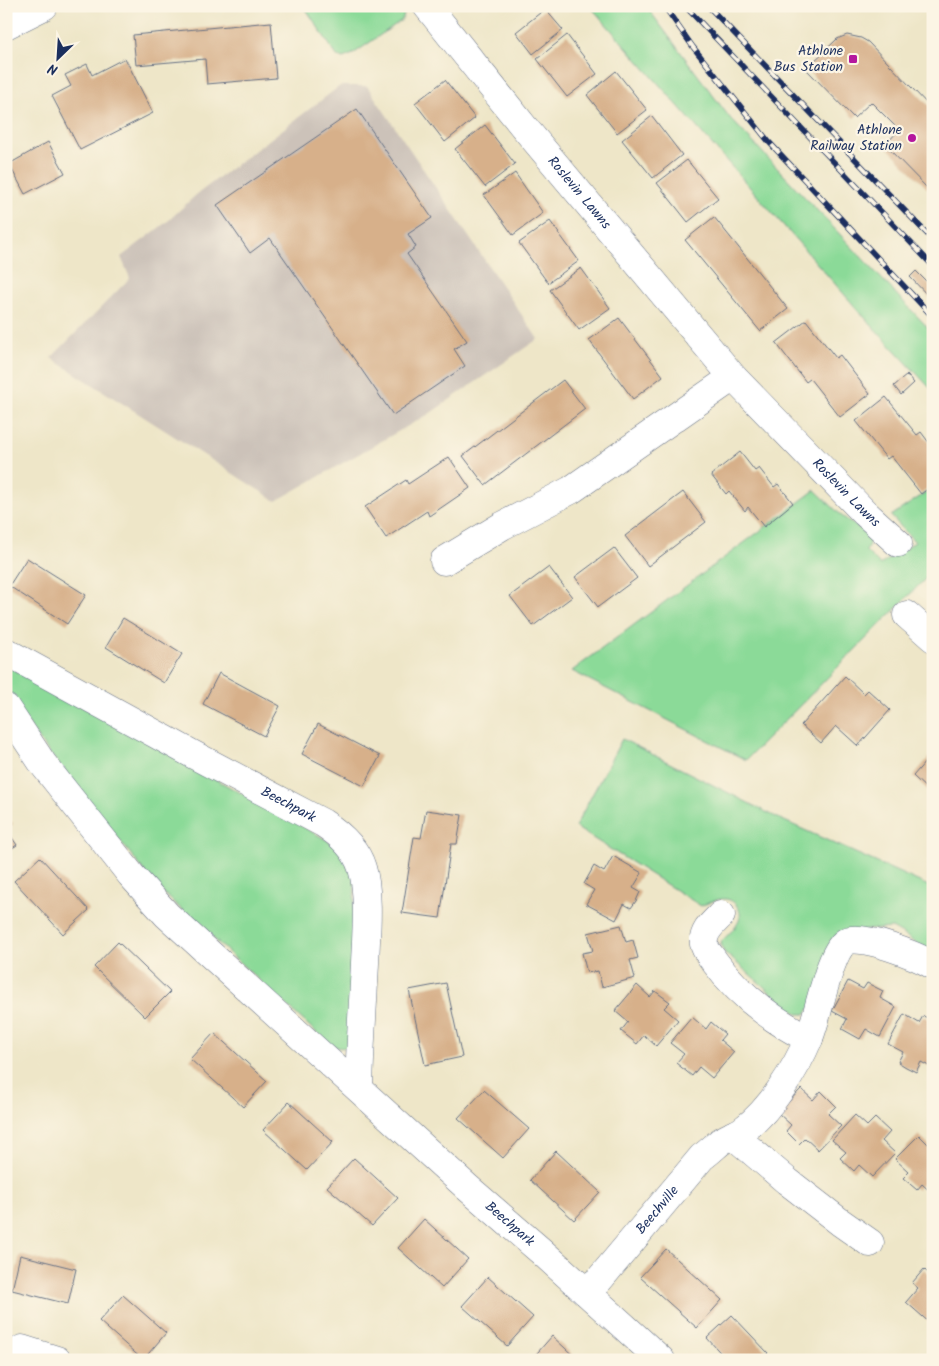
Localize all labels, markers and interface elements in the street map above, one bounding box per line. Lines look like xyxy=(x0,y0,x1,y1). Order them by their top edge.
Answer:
north arrow xyxy=(32,32,82,82)
place label: Athlone Bus Station xyxy=(774,40,844,78)
marker: Athlone Bus Station xyxy=(847,53,859,65)
text: N xyxy=(44,57,62,81)
place label: Athlone Railway Station xyxy=(810,119,903,157)
marker: Athlone Railway Station xyxy=(906,132,918,144)
street label: Roslevin Lawns xyxy=(542,151,616,234)
street label: Roslevin Lawns xyxy=(807,453,885,533)
street label: Beechpark xyxy=(257,781,320,829)
street label: Beechville xyxy=(631,1180,685,1239)
street label: Beechpark xyxy=(480,1196,540,1252)

